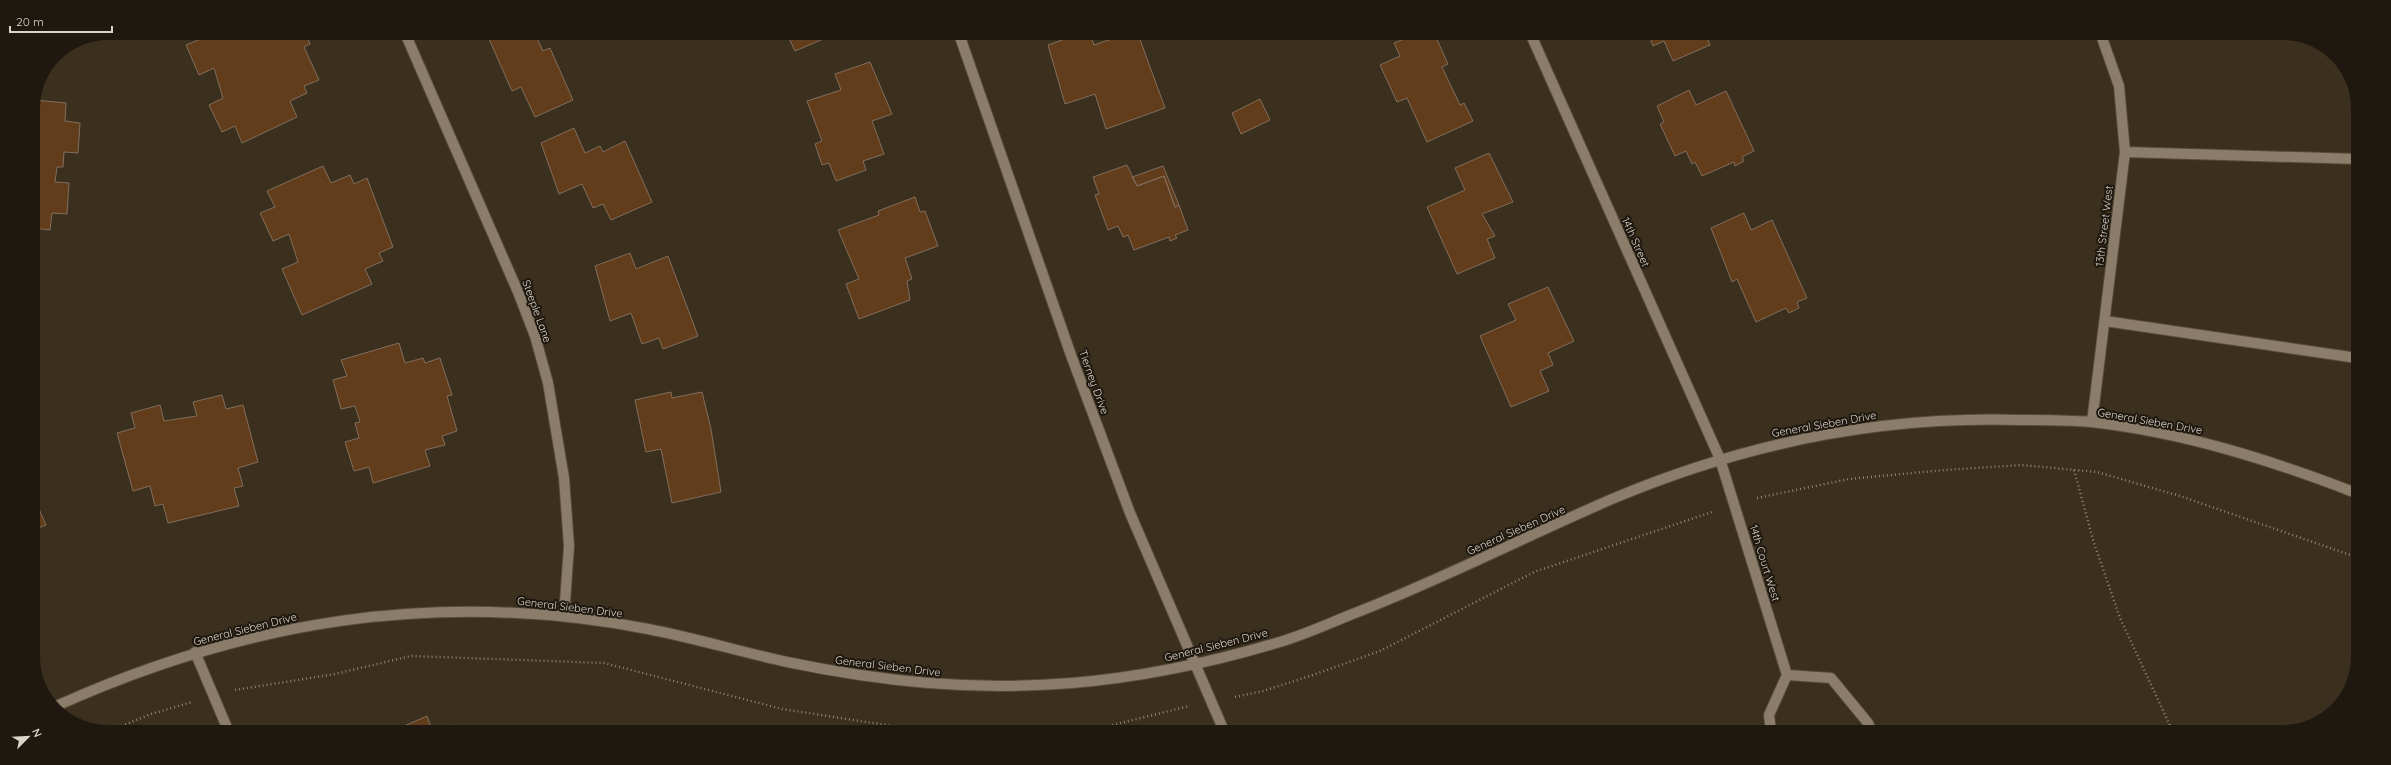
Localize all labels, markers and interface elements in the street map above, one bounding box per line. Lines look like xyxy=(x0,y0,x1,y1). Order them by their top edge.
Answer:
scale bar xyxy=(10,8,112,34)
text: 20 m xyxy=(16,14,44,29)
street label: 13th Street West xyxy=(2092,184,2116,267)
street label: 14th Street xyxy=(1619,215,1653,269)
street label: Steeple Lane xyxy=(519,278,555,344)
street label: Tierney Drive xyxy=(1076,348,1112,416)
street label: General Sieben Drive xyxy=(2096,405,2204,437)
street label: General Sieben Drive xyxy=(1770,408,1878,440)
street label: General Sieben Drive xyxy=(1465,502,1567,558)
street label: 14th Court West xyxy=(1747,523,1783,603)
street label: General Sieben Drive xyxy=(516,594,624,620)
street label: General Sieben Drive xyxy=(192,609,298,649)
street label: General Sieben Drive xyxy=(1163,625,1269,665)
street label: General Sieben Drive xyxy=(834,653,942,679)
north arrow xyxy=(8,717,48,757)
text: N xyxy=(29,726,45,739)

